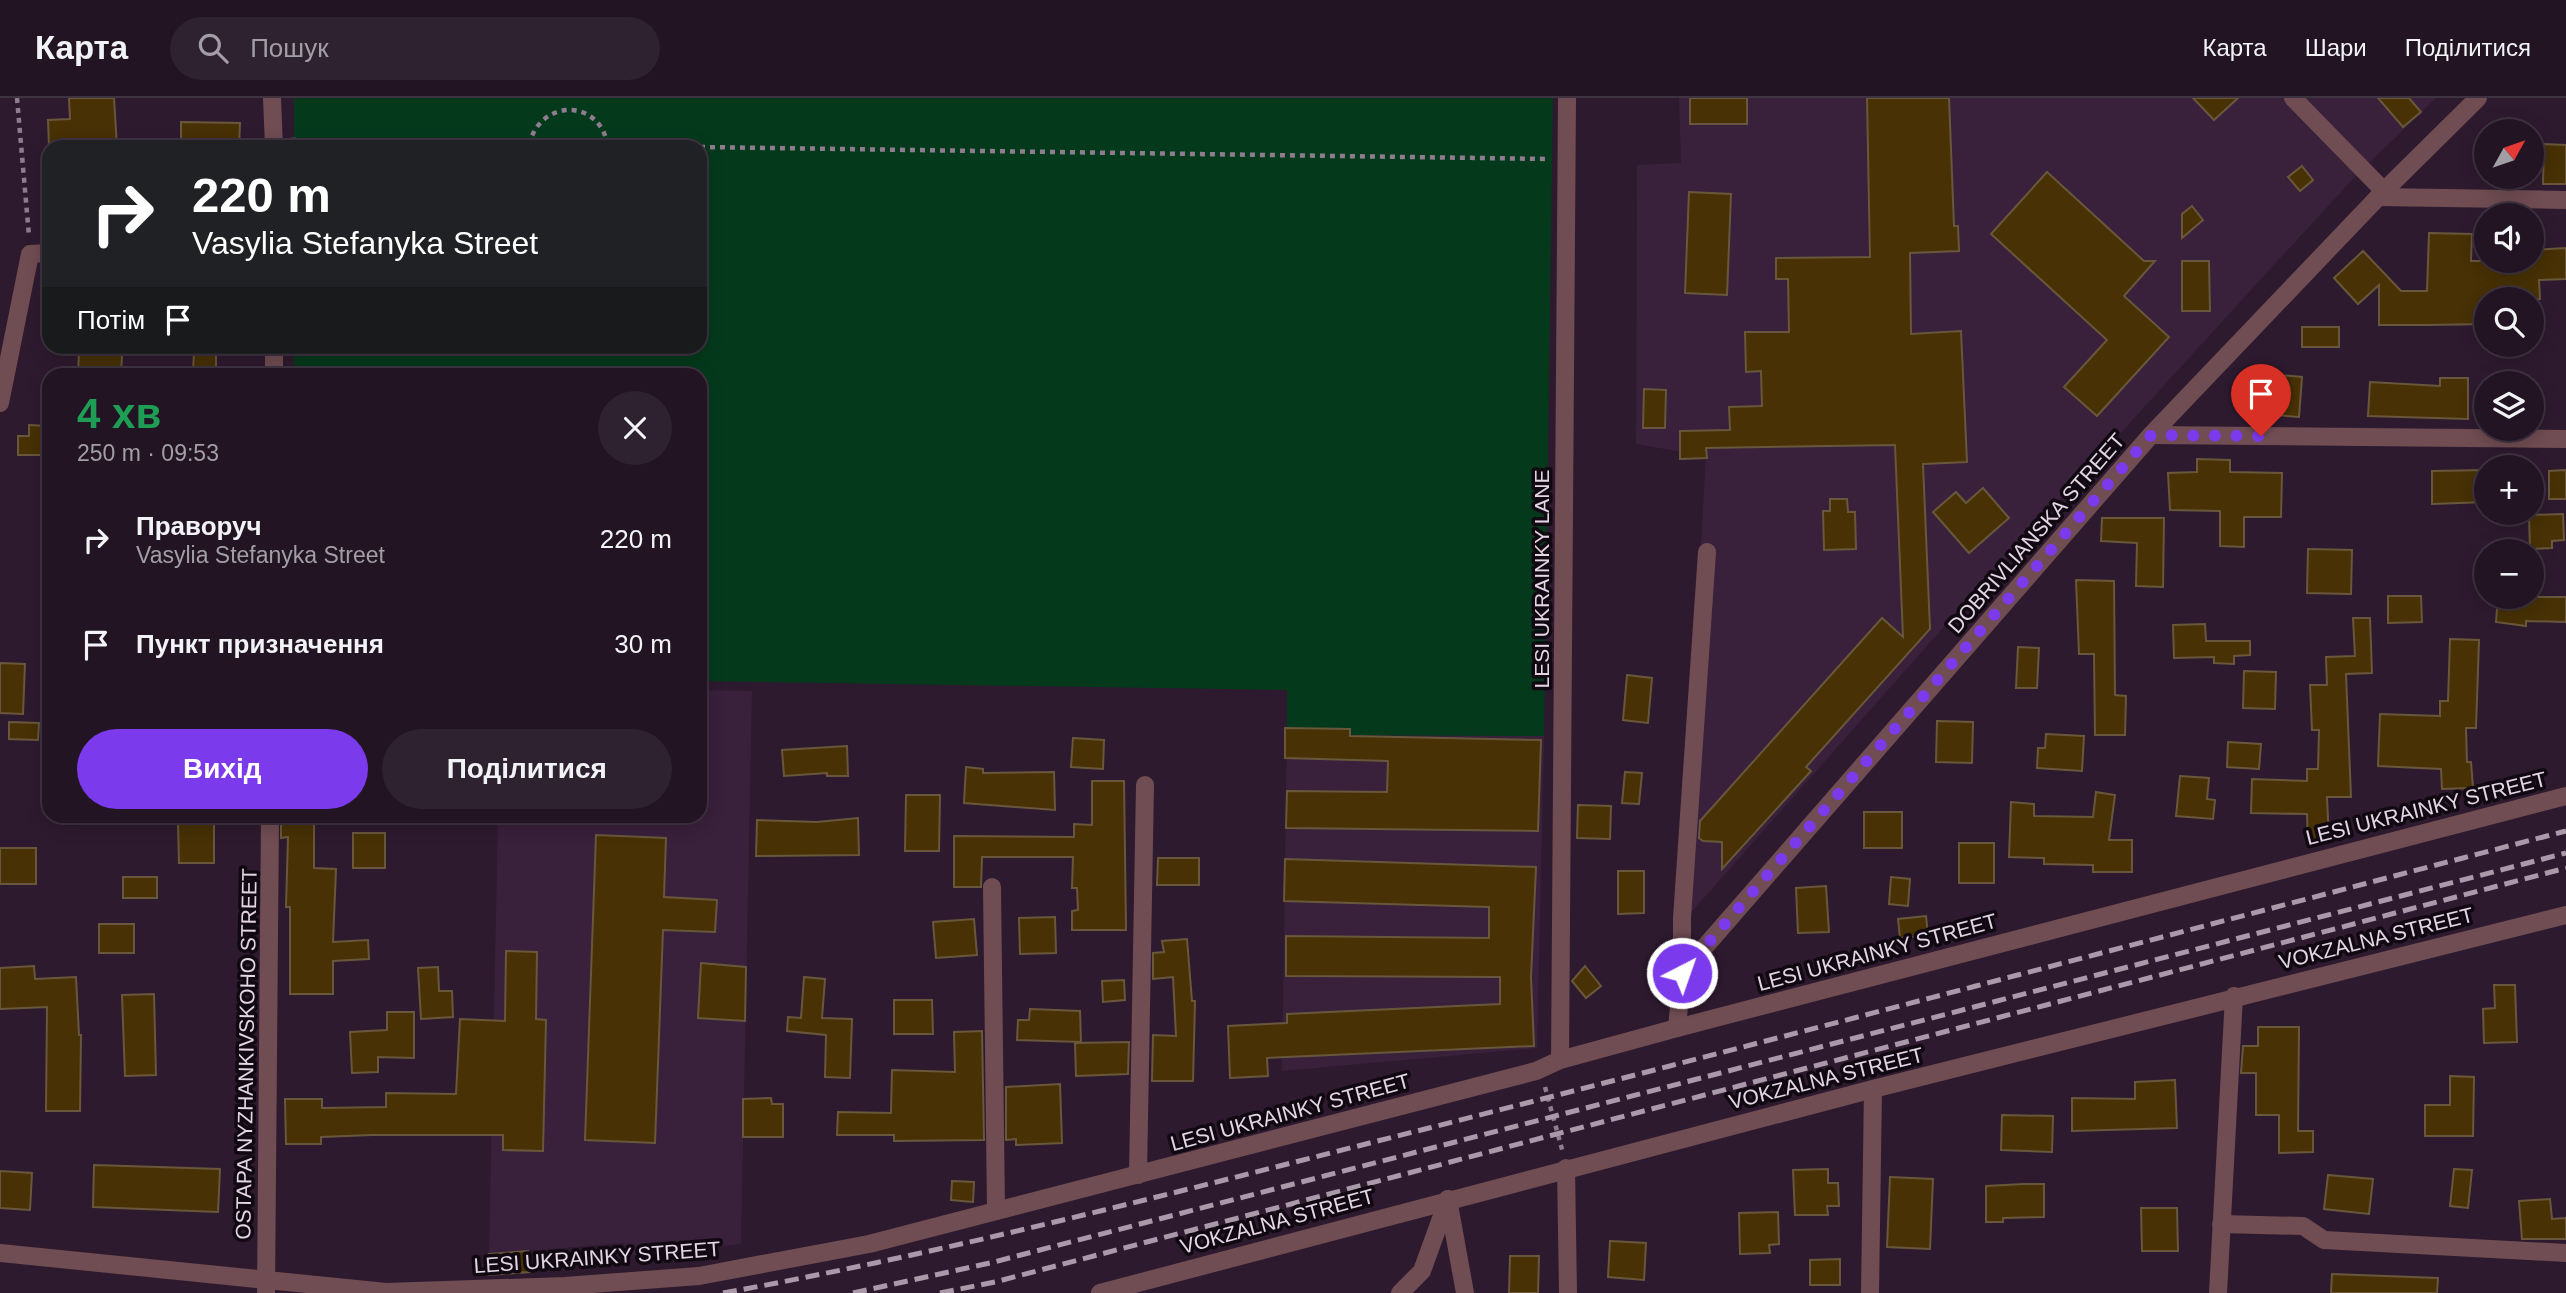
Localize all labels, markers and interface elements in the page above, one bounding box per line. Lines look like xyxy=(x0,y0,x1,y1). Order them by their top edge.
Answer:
search box xyxy=(170,17,660,80)
text: Карта xyxy=(35,29,128,66)
icon: search xyxy=(194,29,232,67)
text: Пошук xyxy=(250,33,329,63)
text: Карта xyxy=(2202,34,2267,61)
text: Шари xyxy=(2305,34,2367,61)
text: Поділитися xyxy=(2405,34,2531,61)
north arrow xyxy=(2474,119,2544,189)
map controls xyxy=(2474,119,2544,609)
icon: right xyxy=(77,168,168,259)
text: 220 m xyxy=(192,168,331,222)
button: sound xyxy=(2474,203,2544,273)
text: Vasylia Stefanyka Street xyxy=(192,225,538,261)
button: search xyxy=(2474,287,2544,357)
icon: arrive xyxy=(159,301,197,339)
text: Потім xyxy=(77,305,145,335)
pin xyxy=(2231,364,2291,436)
button: layers xyxy=(2474,371,2544,441)
icon: arrive xyxy=(2242,375,2280,413)
text: 4 хв xyxy=(77,390,161,437)
button: close xyxy=(598,391,672,465)
street label: DOBRIVLIANSKA STREET xyxy=(1943,428,2129,637)
text: 250 m · 09:53 xyxy=(77,440,219,466)
button: + xyxy=(2474,455,2544,525)
street label: LESI UKRAINKY LANE xyxy=(1530,469,1553,689)
text: Праворуч xyxy=(136,511,262,541)
icon: right xyxy=(77,521,115,559)
text: 220 m xyxy=(600,524,672,554)
button: − xyxy=(2474,539,2544,609)
text: Vasylia Stefanyka Street xyxy=(136,542,385,568)
icon: arrive xyxy=(77,626,115,664)
text: Пункт призначення xyxy=(136,629,384,659)
text: 30 m xyxy=(614,629,672,659)
button: Вихід xyxy=(77,729,368,809)
button: Поділитися xyxy=(382,729,672,809)
street label: LESI UKRAINKY STREET xyxy=(2303,767,2549,849)
street label: OSTAPA NYZHANKIVSKOHO STREET xyxy=(231,868,261,1240)
street label: VOKZALNA STREET xyxy=(2276,903,2476,973)
street label: LESI UKRAINKY STREET xyxy=(1755,909,1999,995)
position arrow xyxy=(1645,936,1719,1010)
street label: VOKZALNA STREET xyxy=(1726,1043,1926,1113)
street label: LESI UKRAINKY STREET xyxy=(1168,1069,1412,1155)
street label: VOKZALNA STREET xyxy=(1178,1184,1377,1258)
street label: LESI UKRAINKY STREET xyxy=(473,1237,721,1277)

